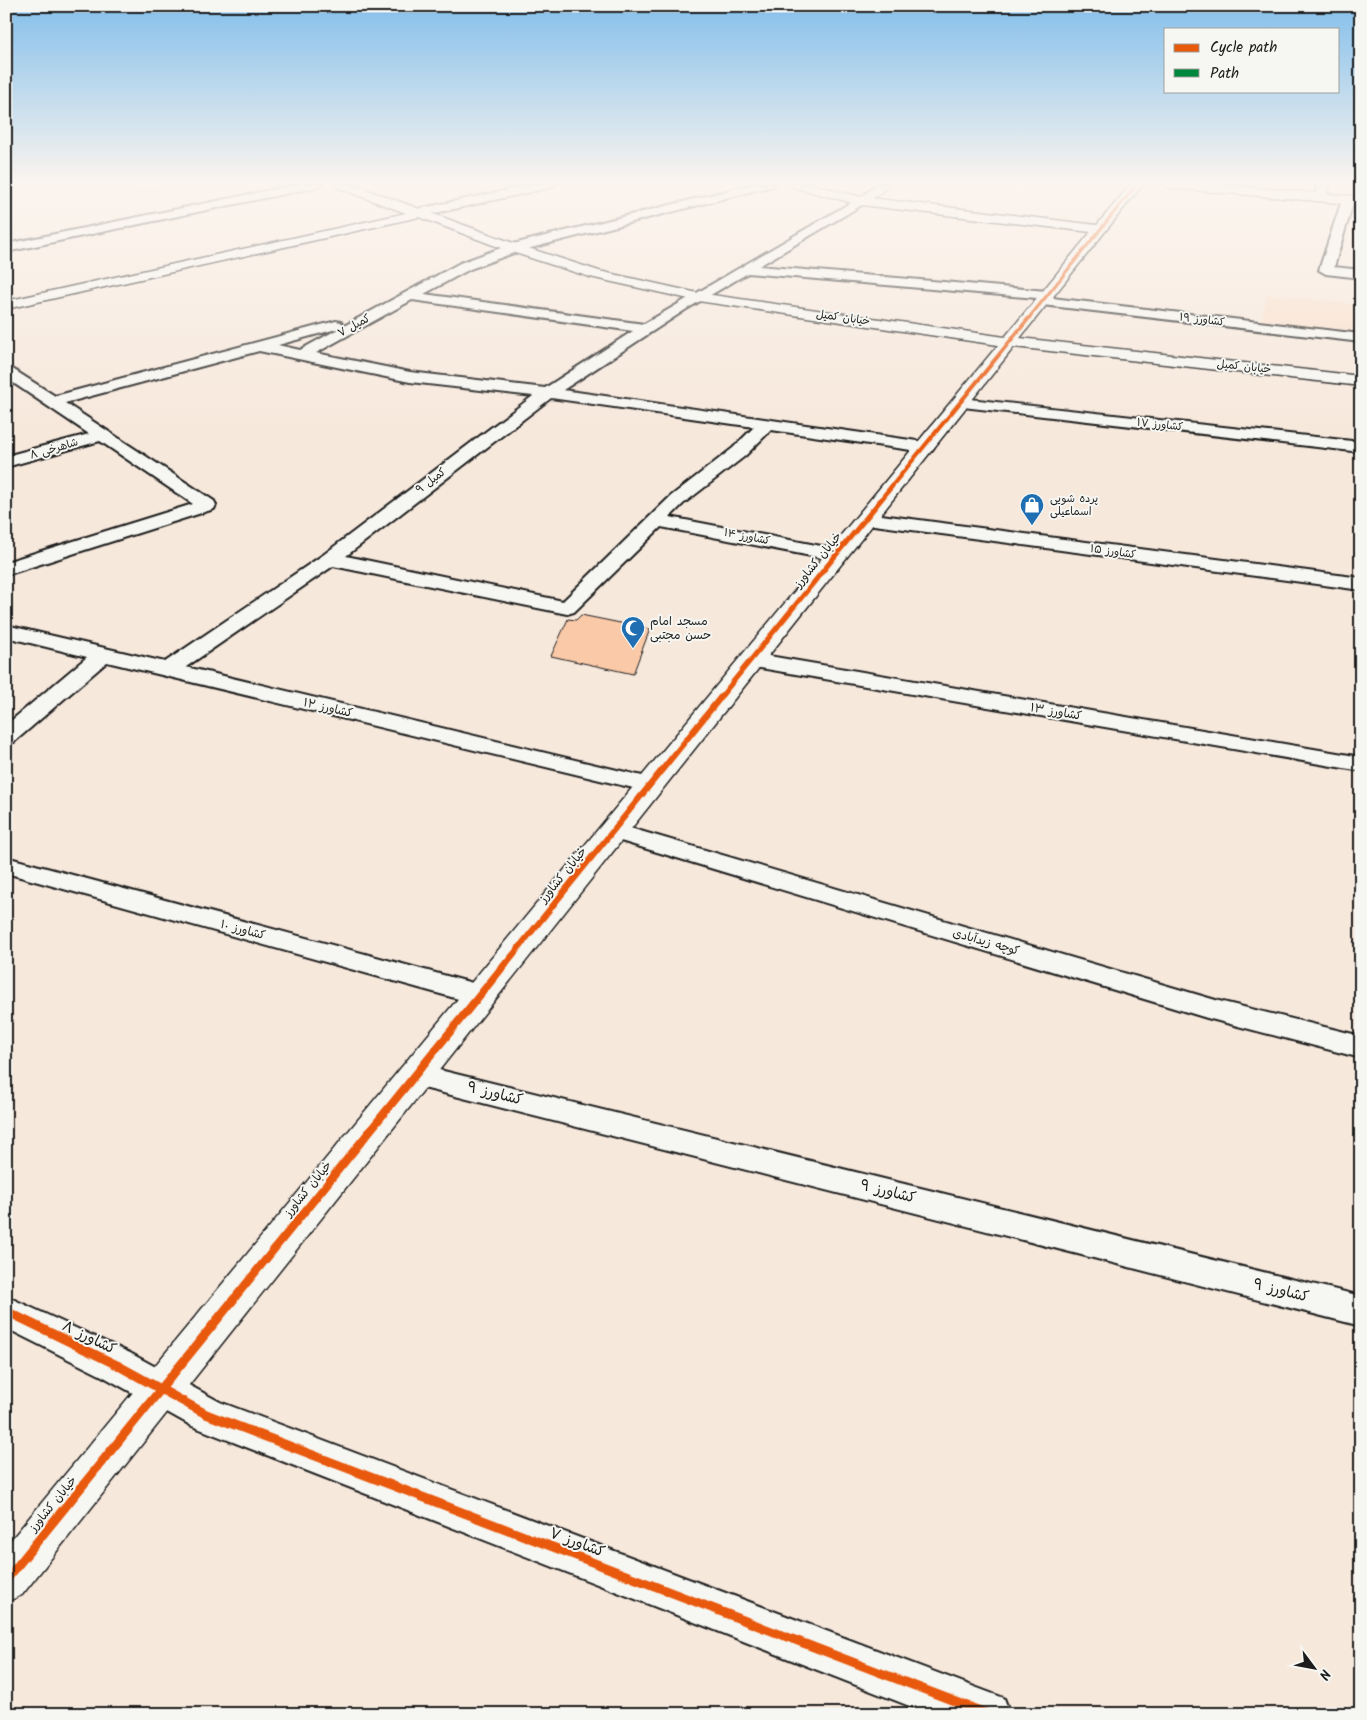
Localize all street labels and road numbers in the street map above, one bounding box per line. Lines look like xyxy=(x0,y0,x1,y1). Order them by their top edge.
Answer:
street label: خیابان کمیل xyxy=(815,305,871,331)
street label: کشاورز ۱۹ xyxy=(1178,308,1226,332)
street label: کمیل ۷ xyxy=(334,310,374,342)
street label: خیابان کمیل xyxy=(1216,355,1272,379)
street label: کشاورز ۱۷ xyxy=(1136,414,1184,436)
street label: شاهرخی ۸ xyxy=(28,433,80,465)
street label: کمیل ۹ xyxy=(412,463,450,498)
street label: کشاورز ۱۴ xyxy=(722,524,772,550)
street label: خیابان کشاورز xyxy=(789,528,847,593)
street label: کشاورز ۱۵ xyxy=(1089,540,1137,564)
street label: کشاورز ۱۲ xyxy=(301,693,355,723)
street label: کشاورز ۱۳ xyxy=(1029,698,1083,726)
street label: خیابان کشاورز xyxy=(534,843,592,908)
street label: کشاورز ۱۰ xyxy=(218,915,268,945)
street label: کوچه زیدآبادی xyxy=(950,923,1022,961)
street label: کشاورز ۹ xyxy=(465,1076,525,1112)
street label: خیابان کشاورز xyxy=(279,1157,337,1222)
street label: کشاورز ۹ xyxy=(858,1174,918,1210)
street label: کشاورز ۹ xyxy=(1251,1273,1311,1309)
street label: کشاورز ۸ xyxy=(58,1315,120,1361)
street label: خیابان کشاورز xyxy=(24,1472,82,1537)
street label: کشاورز ۷ xyxy=(546,1521,608,1565)

